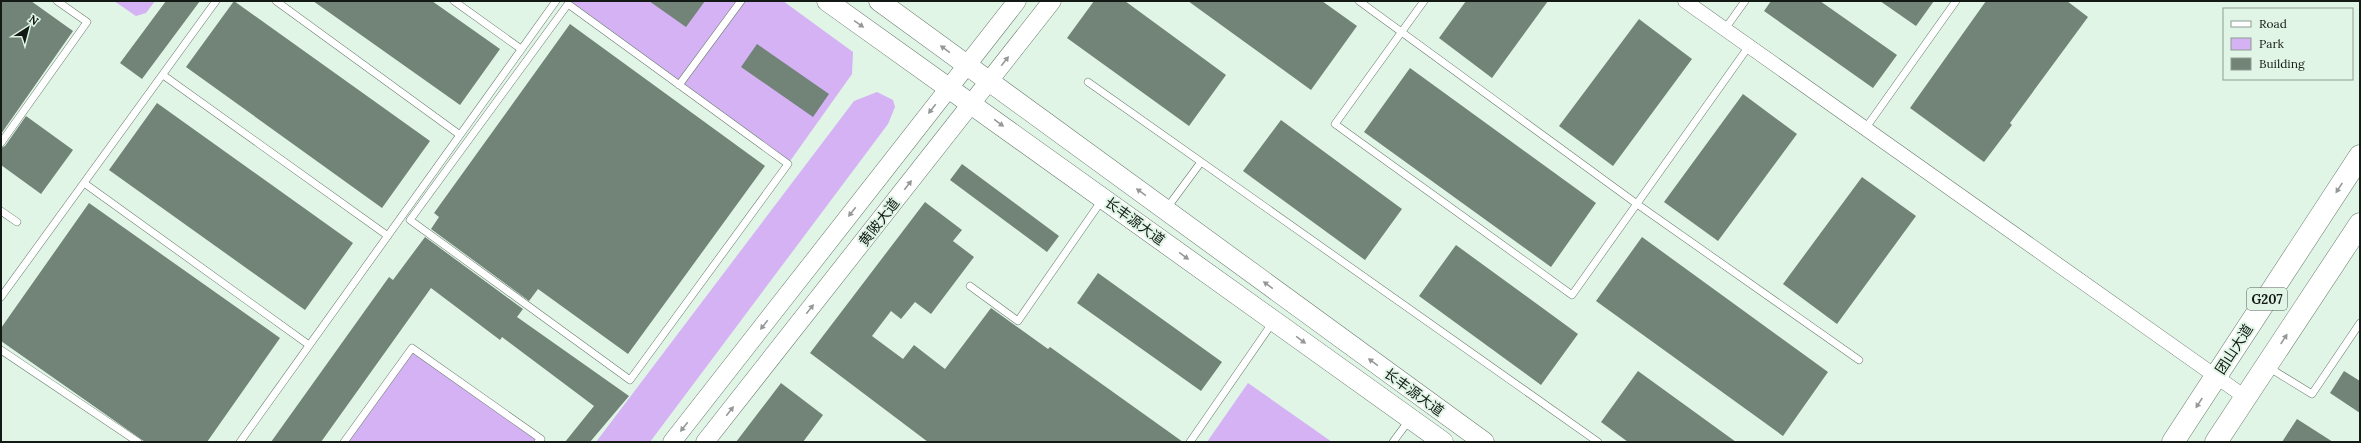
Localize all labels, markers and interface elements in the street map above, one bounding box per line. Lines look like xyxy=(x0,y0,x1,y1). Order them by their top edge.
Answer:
north arrow xyxy=(8,8,48,48)
legend xyxy=(2223,8,2353,80)
text: N xyxy=(26,12,42,28)
text: Road xyxy=(2259,16,2287,31)
one-way arrow xyxy=(854,20,864,28)
text: Park xyxy=(2259,36,2285,51)
one-way arrow xyxy=(940,45,951,53)
one-way arrow xyxy=(1001,55,1009,66)
text: Building xyxy=(2259,56,2305,71)
one-way arrow xyxy=(928,104,937,115)
one-way arrow xyxy=(994,119,1005,128)
one-way arrow xyxy=(903,180,912,191)
one-way arrow xyxy=(2335,183,2342,194)
one-way arrow xyxy=(1135,188,1146,196)
street label: 长丰源大道 xyxy=(1101,193,1169,249)
street label: 黄陂大道 xyxy=(855,194,903,250)
one-way arrow xyxy=(848,206,857,217)
one-way arrow xyxy=(1179,252,1190,261)
one-way arrow xyxy=(1263,281,1274,289)
road number: G207 xyxy=(2247,288,2287,310)
one-way arrow xyxy=(806,304,814,315)
one-way arrow xyxy=(759,319,768,330)
street label: 团山大道 xyxy=(2211,321,2257,377)
one-way arrow xyxy=(2280,334,2287,345)
one-way arrow xyxy=(1296,336,1307,345)
one-way arrow xyxy=(1368,358,1379,366)
street label: 长丰源大道 xyxy=(1380,364,1448,420)
one-way arrow xyxy=(2195,398,2203,408)
one-way arrow xyxy=(725,406,734,417)
one-way arrow xyxy=(679,422,688,433)

